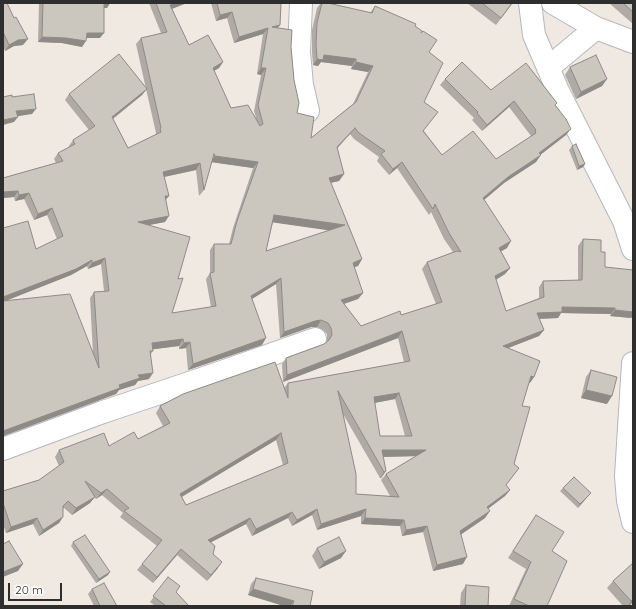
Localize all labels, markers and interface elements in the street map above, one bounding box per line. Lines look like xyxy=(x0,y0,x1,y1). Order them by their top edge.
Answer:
scale bar xyxy=(10,575,64,601)
text: 20 m xyxy=(15,582,43,597)

